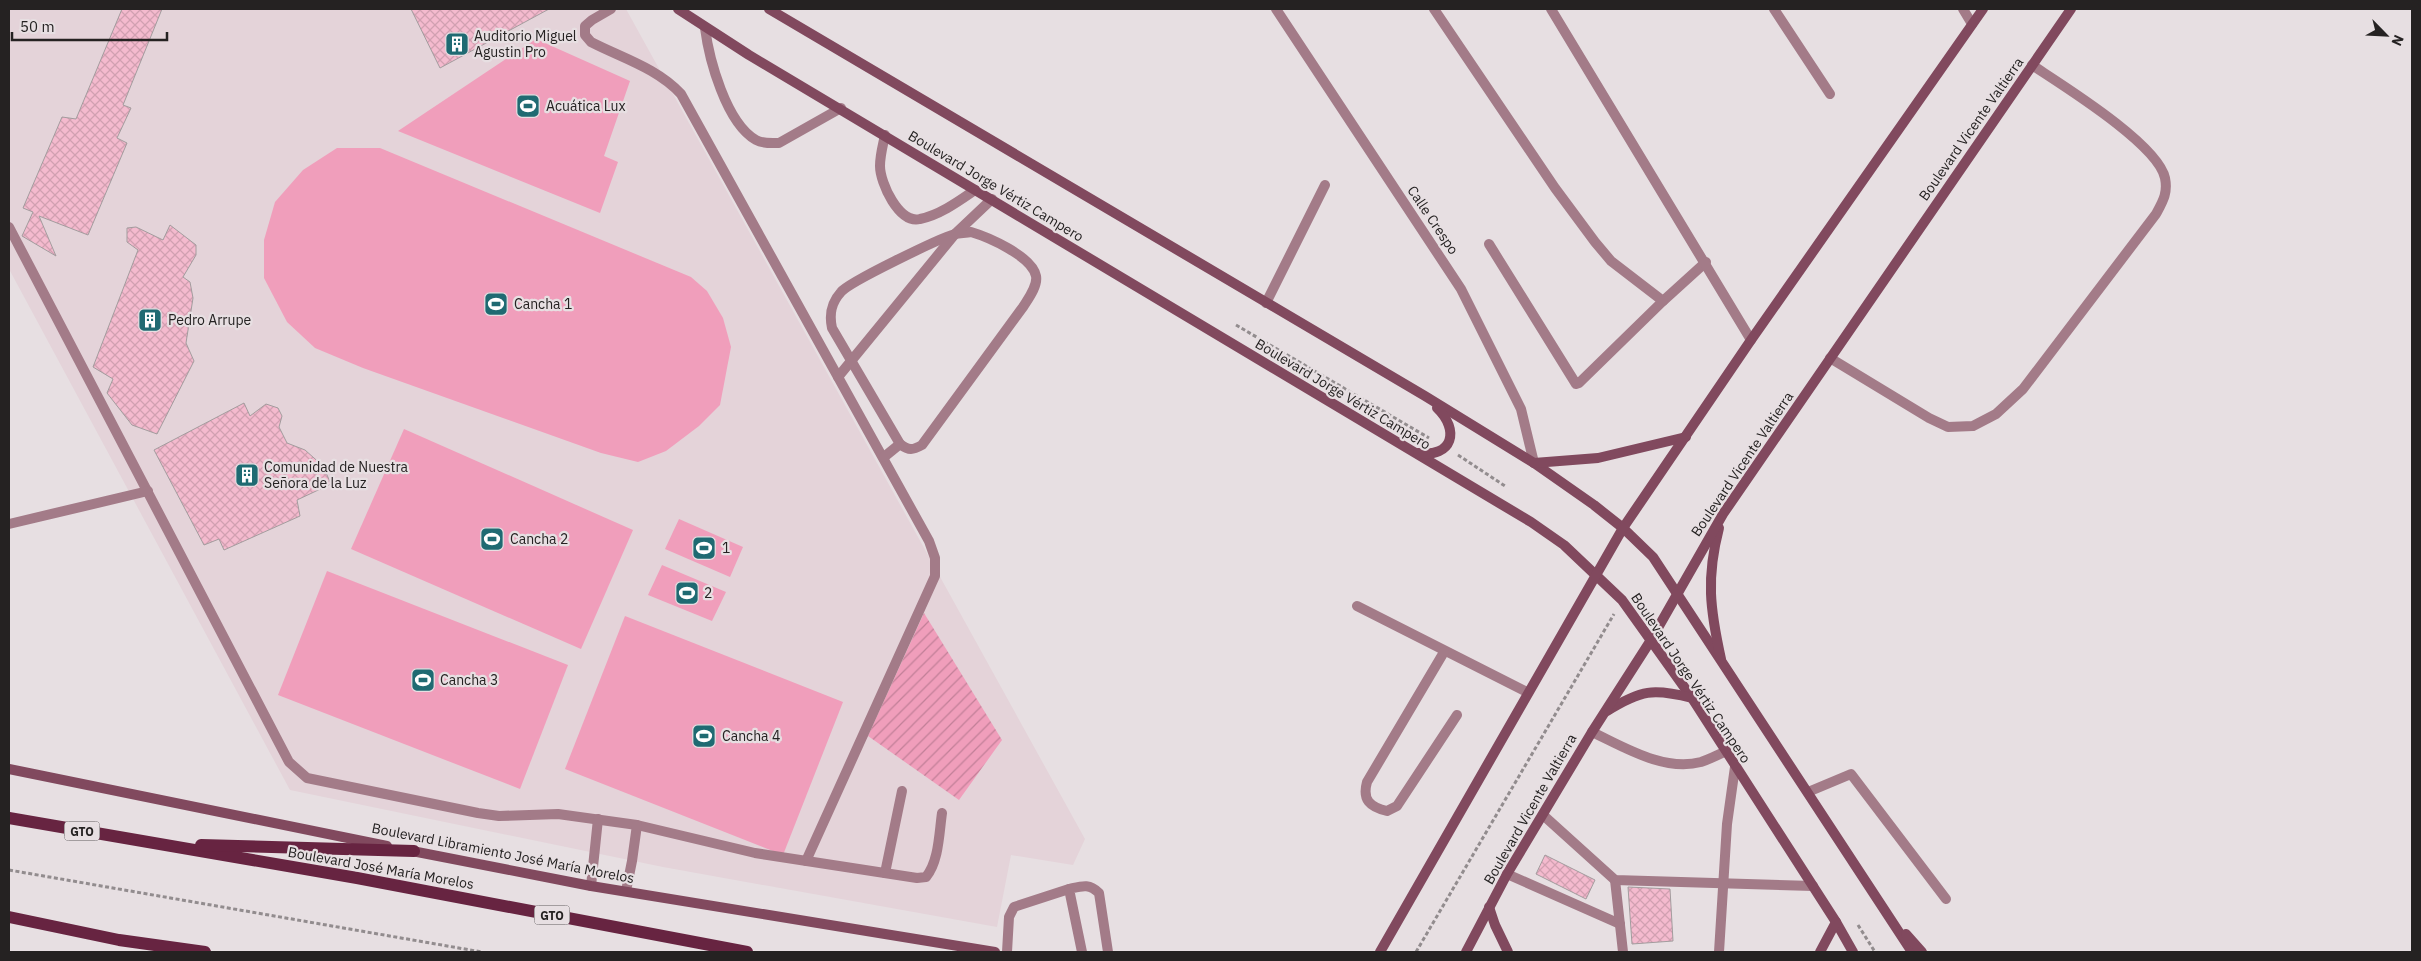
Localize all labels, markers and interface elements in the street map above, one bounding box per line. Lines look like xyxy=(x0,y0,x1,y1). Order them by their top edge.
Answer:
scale bar xyxy=(12,10,168,42)
north arrow xyxy=(2361,10,2411,60)
text: 50 m xyxy=(20,17,55,36)
place label: Auditorio Miguel Agustin Pro xyxy=(474,27,577,61)
building icon: Auditorio Miguel Agustin Pro xyxy=(444,31,470,57)
text: N xyxy=(2388,32,2408,49)
street label: Boulevard Vicente Valtierra xyxy=(1915,54,2028,204)
sports icon: Acuática Lux xyxy=(515,93,541,119)
place label: Acuática Lux xyxy=(546,97,626,115)
street label: Boulevard Jorge Vértiz Campero xyxy=(905,126,1087,246)
street label: Calle Crespo xyxy=(1403,182,1463,258)
sports icon: Cancha 1 xyxy=(483,291,509,317)
place label: Cancha 1 xyxy=(514,295,572,313)
building icon: Pedro Arrupe xyxy=(137,307,163,333)
place label: Pedro Arrupe xyxy=(168,311,252,329)
street label: Boulevard Jorge Vértiz Campero xyxy=(1252,334,1434,454)
street label: Boulevard Vicente Valtierra xyxy=(1687,388,1797,540)
place label: Comunidad de Nuestra Señora de la Luz xyxy=(264,458,409,492)
building icon: Comunidad de Nuestra Señora de la Luz xyxy=(234,462,260,488)
sports icon: Cancha 2 xyxy=(479,526,505,552)
place label: Cancha 2 xyxy=(510,530,568,548)
sports icon: 1 xyxy=(691,535,717,561)
place label: 1 xyxy=(722,539,730,557)
sports icon: 2 xyxy=(674,580,700,606)
place label: 2 xyxy=(704,584,712,602)
street label: Boulevard Jorge Vértiz Campero xyxy=(1627,589,1755,767)
sports icon: Cancha 3 xyxy=(410,667,436,693)
place label: Cancha 3 xyxy=(440,671,498,689)
sports icon: Cancha 4 xyxy=(691,723,717,749)
place label: Cancha 4 xyxy=(722,727,780,745)
street label: Boulevard Vicente Valtierra xyxy=(1480,730,1581,887)
street label: Boulevard Libramiento José María Morelos xyxy=(370,819,636,887)
road number: GTO xyxy=(64,821,100,840)
street label: Boulevard José María Morelos xyxy=(287,843,476,893)
road number: GTO xyxy=(534,906,570,924)

